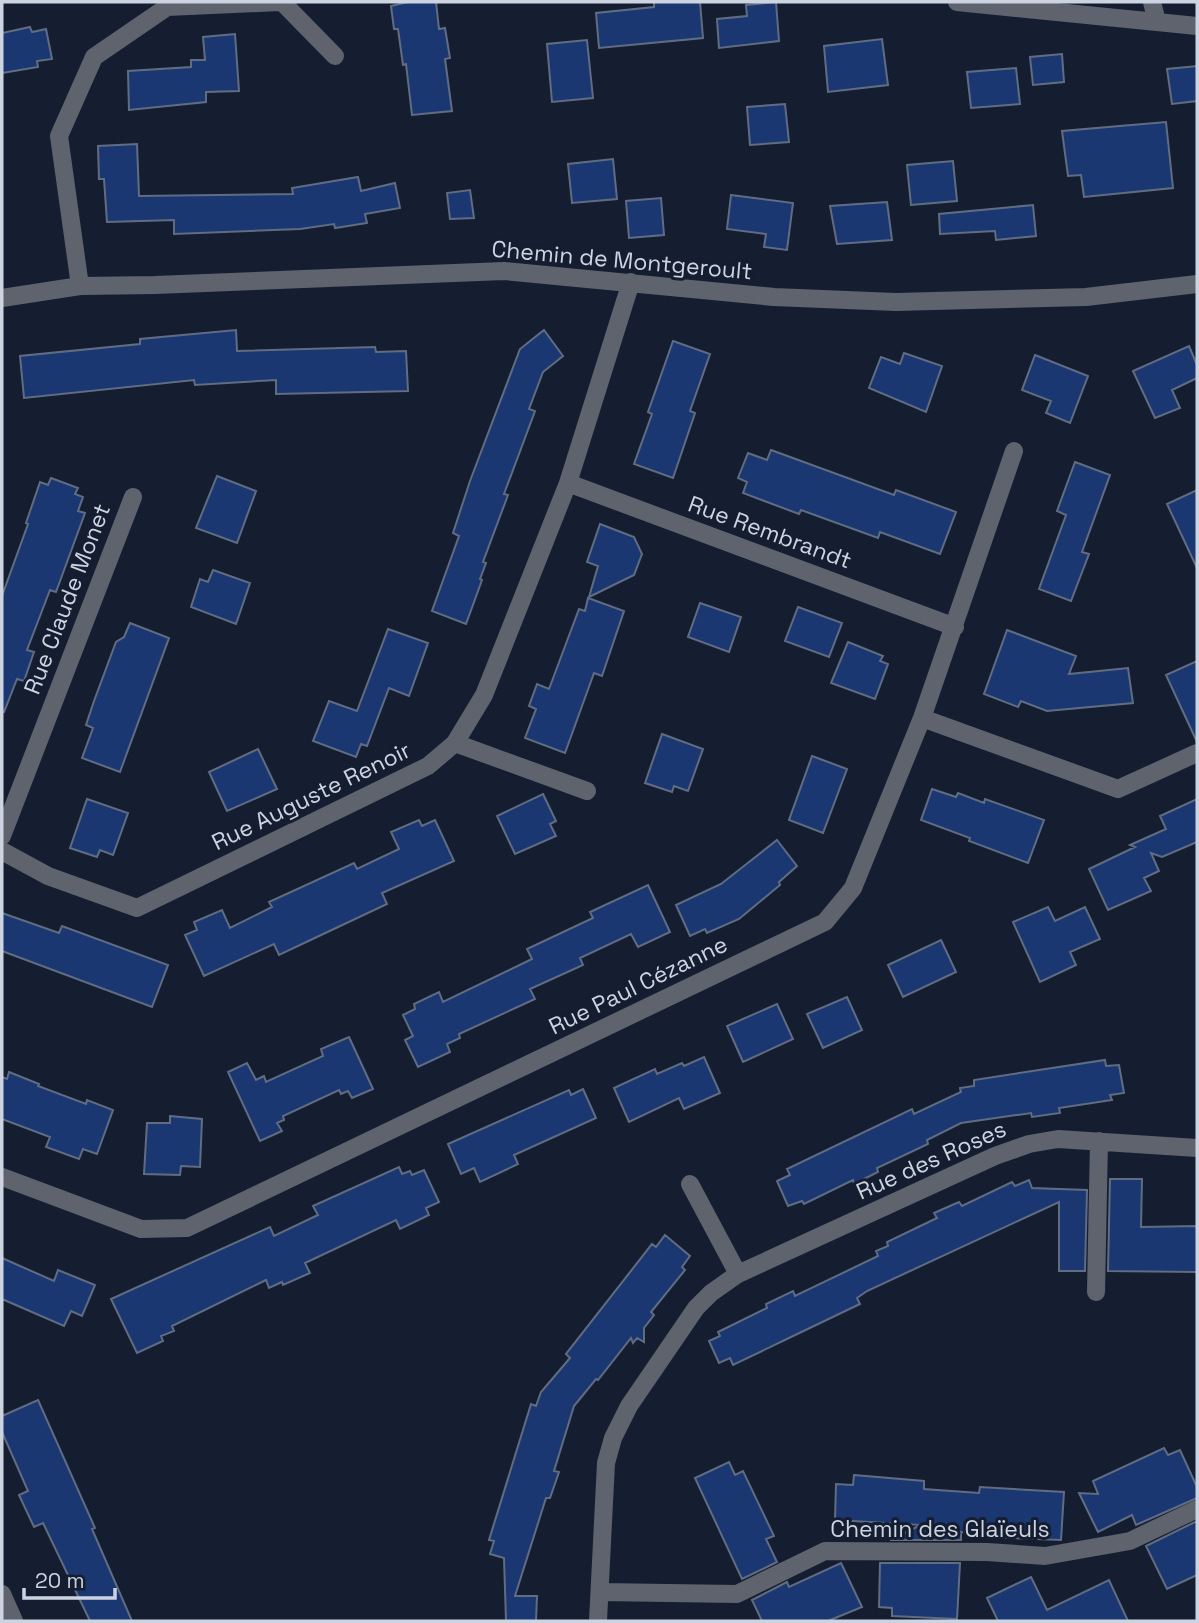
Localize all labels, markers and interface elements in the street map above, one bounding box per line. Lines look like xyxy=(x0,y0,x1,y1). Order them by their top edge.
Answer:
street label: Chemin de Montgeroult xyxy=(490,234,754,286)
street label: Rue Rembrandt xyxy=(684,489,856,575)
street label: Rue Claude Monet xyxy=(17,499,117,699)
street label: Rue Auguste Renoir xyxy=(207,735,415,857)
street label: Rue Paul Cézanne xyxy=(544,929,732,1041)
street label: Rue des Roses xyxy=(851,1114,1011,1206)
street label: Chemin des Glaïeuls xyxy=(830,1514,1050,1544)
scale bar xyxy=(24,1556,116,1600)
text: 20 m xyxy=(35,1567,85,1594)

